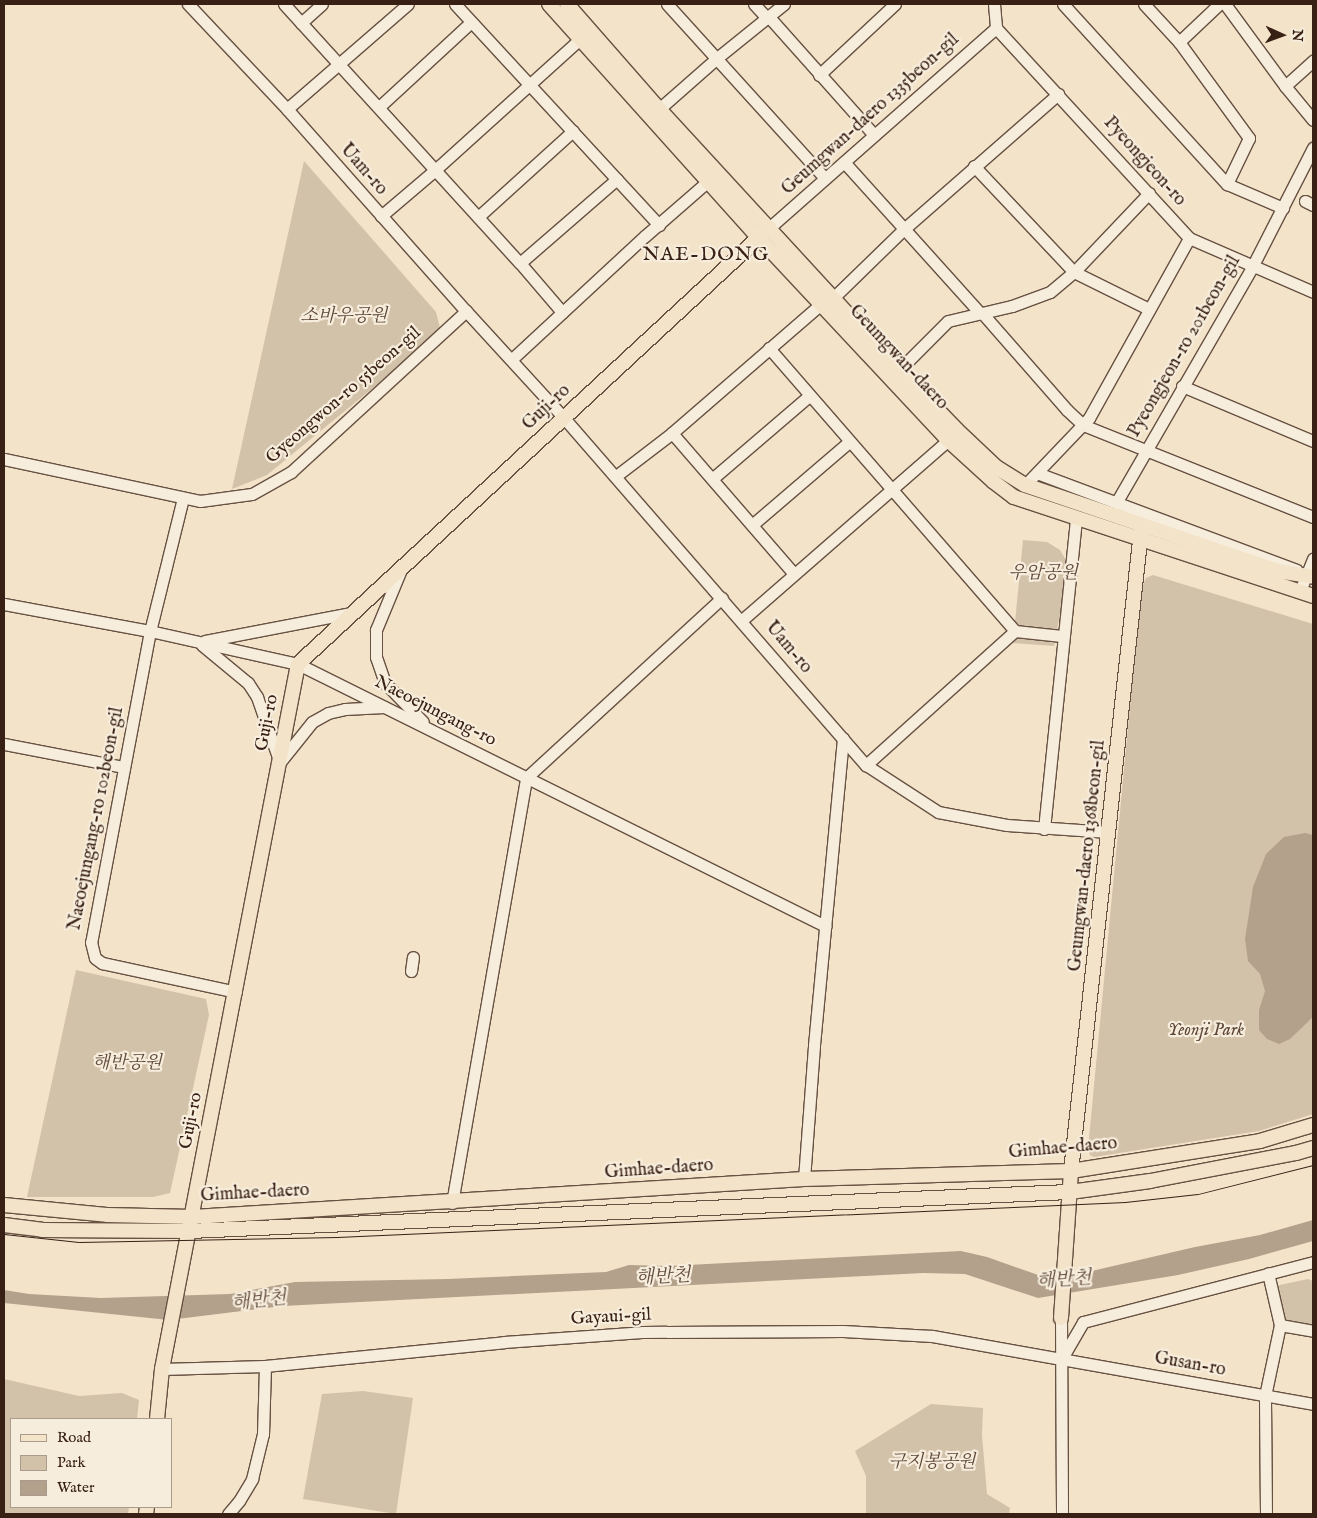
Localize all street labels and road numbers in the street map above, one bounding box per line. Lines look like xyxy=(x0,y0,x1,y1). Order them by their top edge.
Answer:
street label: Geumgwan-daero 1335beon-gil xyxy=(778,30,964,200)
street label: Pyeongjeon-ro xyxy=(1098,113,1190,211)
street label: Uam-ro xyxy=(335,140,391,200)
street label: Pyeongjeon-ro 201beon-gil xyxy=(1124,252,1246,442)
street label: Geumgwan-daero xyxy=(844,301,952,415)
street label: Gyeongwon-ro 55beon-gil xyxy=(262,323,426,469)
street label: Guji-ro xyxy=(519,381,575,435)
street label: Uam-ro xyxy=(760,618,816,678)
street label: Naeoejungang-ro xyxy=(370,672,500,752)
street label: Guji-ro xyxy=(252,693,284,753)
street label: Naeoejungang-ro 102beon-gil xyxy=(65,706,129,932)
street label: Geumgwan-daero 1368beon-gil xyxy=(1065,739,1111,973)
street label: Guji-ro xyxy=(176,1091,208,1151)
street label: Gimhae-daero xyxy=(1008,1133,1118,1165)
street label: Gimhae-daero xyxy=(604,1155,714,1185)
street label: Gimhae-daero xyxy=(200,1180,310,1208)
street label: Gayaui-gil xyxy=(570,1305,652,1331)
street label: Gusan-ro xyxy=(1153,1348,1227,1382)

